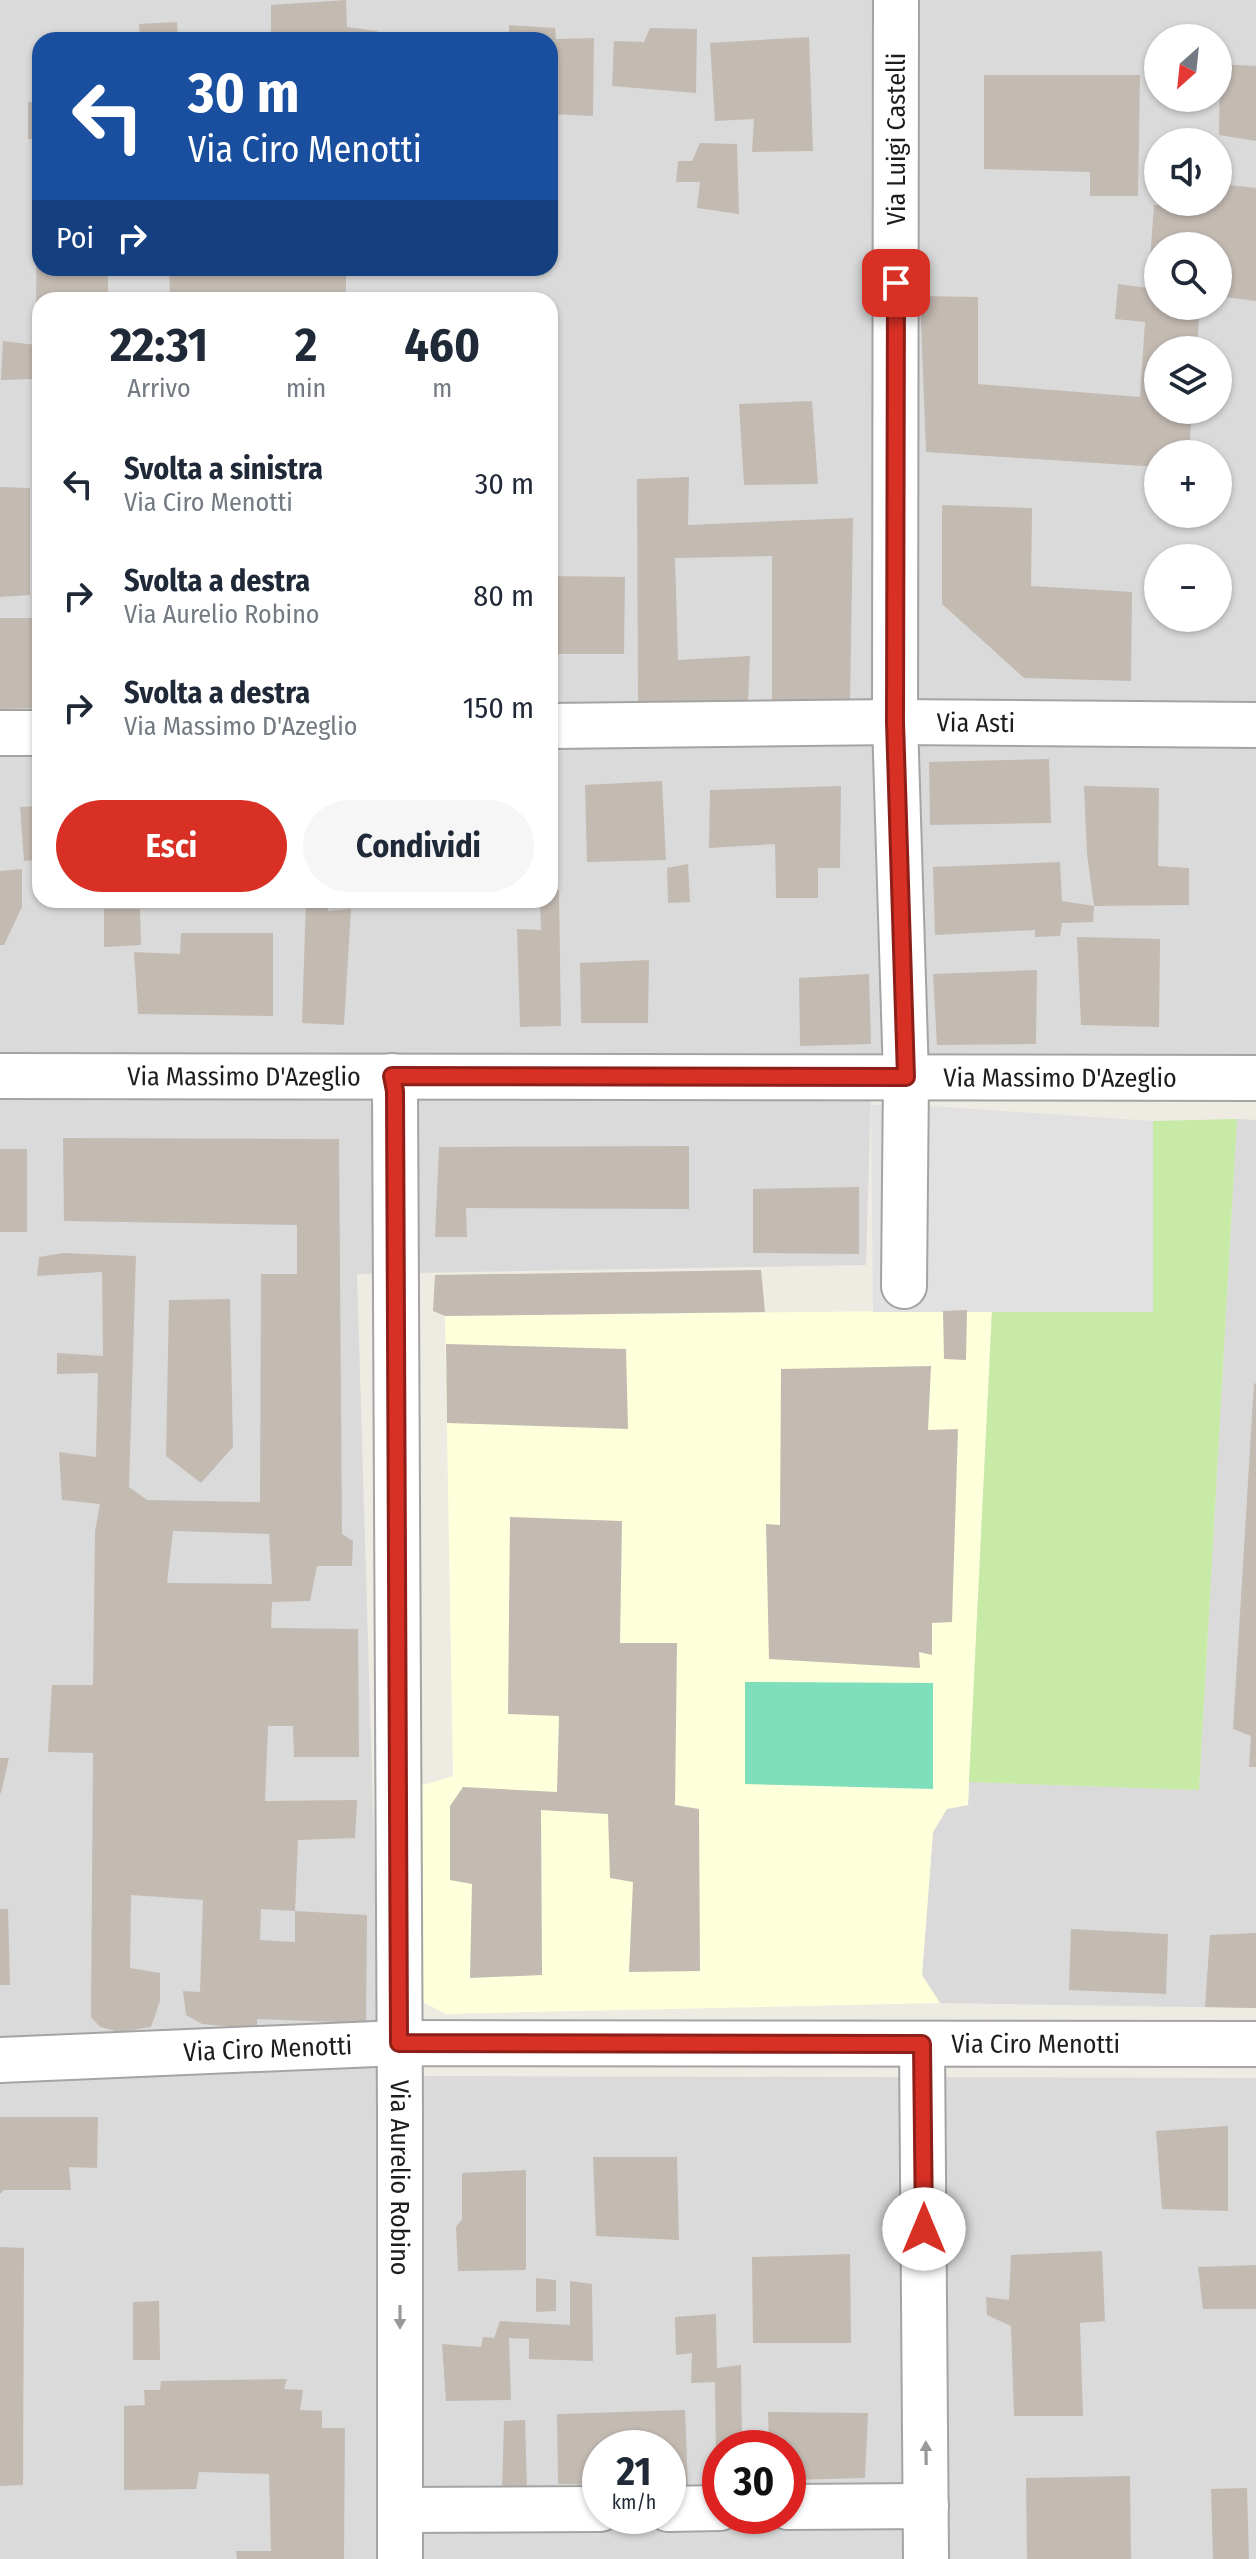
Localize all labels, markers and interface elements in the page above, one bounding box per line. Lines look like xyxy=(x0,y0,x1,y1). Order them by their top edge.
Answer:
north arrow xyxy=(1144,24,1232,112)
map controls xyxy=(1144,24,1232,632)
street label: Via Luigi Castelli xyxy=(881,53,912,225)
text: 30 m xyxy=(188,60,299,127)
icon: left xyxy=(56,64,160,168)
text: Via Ciro Menotti xyxy=(188,128,422,172)
button: sound xyxy=(1144,128,1232,216)
icon: right xyxy=(110,216,154,260)
text: Poi xyxy=(56,220,94,256)
button: search xyxy=(1144,232,1232,320)
pin xyxy=(862,249,930,317)
icon: arrive xyxy=(874,261,918,305)
text: 22:31 xyxy=(110,316,208,374)
text: 2 xyxy=(295,316,317,374)
text: 460 xyxy=(404,316,480,374)
button: layers xyxy=(1144,336,1232,424)
text: Arrivo xyxy=(127,373,191,404)
text: min xyxy=(286,373,326,404)
text: m xyxy=(432,373,452,404)
button: + xyxy=(1144,440,1232,528)
text: Svolta a sinistra xyxy=(124,451,323,487)
icon: left xyxy=(56,462,100,506)
text: 30 m xyxy=(475,466,534,502)
text: Via Ciro Menotti xyxy=(124,487,293,518)
button: − xyxy=(1144,544,1232,632)
text: Svolta a destra xyxy=(124,563,310,599)
icon: right xyxy=(56,574,100,618)
text: 80 m xyxy=(473,578,534,614)
text: Via Aurelio Robino xyxy=(124,599,320,630)
text: Svolta a destra xyxy=(124,675,310,711)
icon: right xyxy=(56,686,100,730)
text: 150 m xyxy=(463,690,534,726)
street label: Via Asti xyxy=(937,707,1015,739)
text: Via Massimo D'Azeglio xyxy=(124,711,357,742)
button: Esci xyxy=(56,800,287,892)
button: Condividi xyxy=(303,800,534,892)
street label: Via Massimo D'Azeglio xyxy=(127,1061,361,1093)
street label: Via Massimo D'Azeglio xyxy=(943,1063,1177,1094)
street label: Via Ciro Menotti xyxy=(951,2029,1120,2060)
street label: Via Ciro Menotti xyxy=(183,2030,353,2068)
street label: Via Aurelio Robino xyxy=(384,2080,415,2276)
position arrow xyxy=(882,2187,966,2271)
one-way arrow xyxy=(394,2305,406,2330)
speed limit sign: 30 xyxy=(702,2430,806,2534)
one-way arrow xyxy=(920,2440,932,2465)
text: 21 xyxy=(617,2448,651,2496)
text: km/h xyxy=(612,2490,656,2514)

